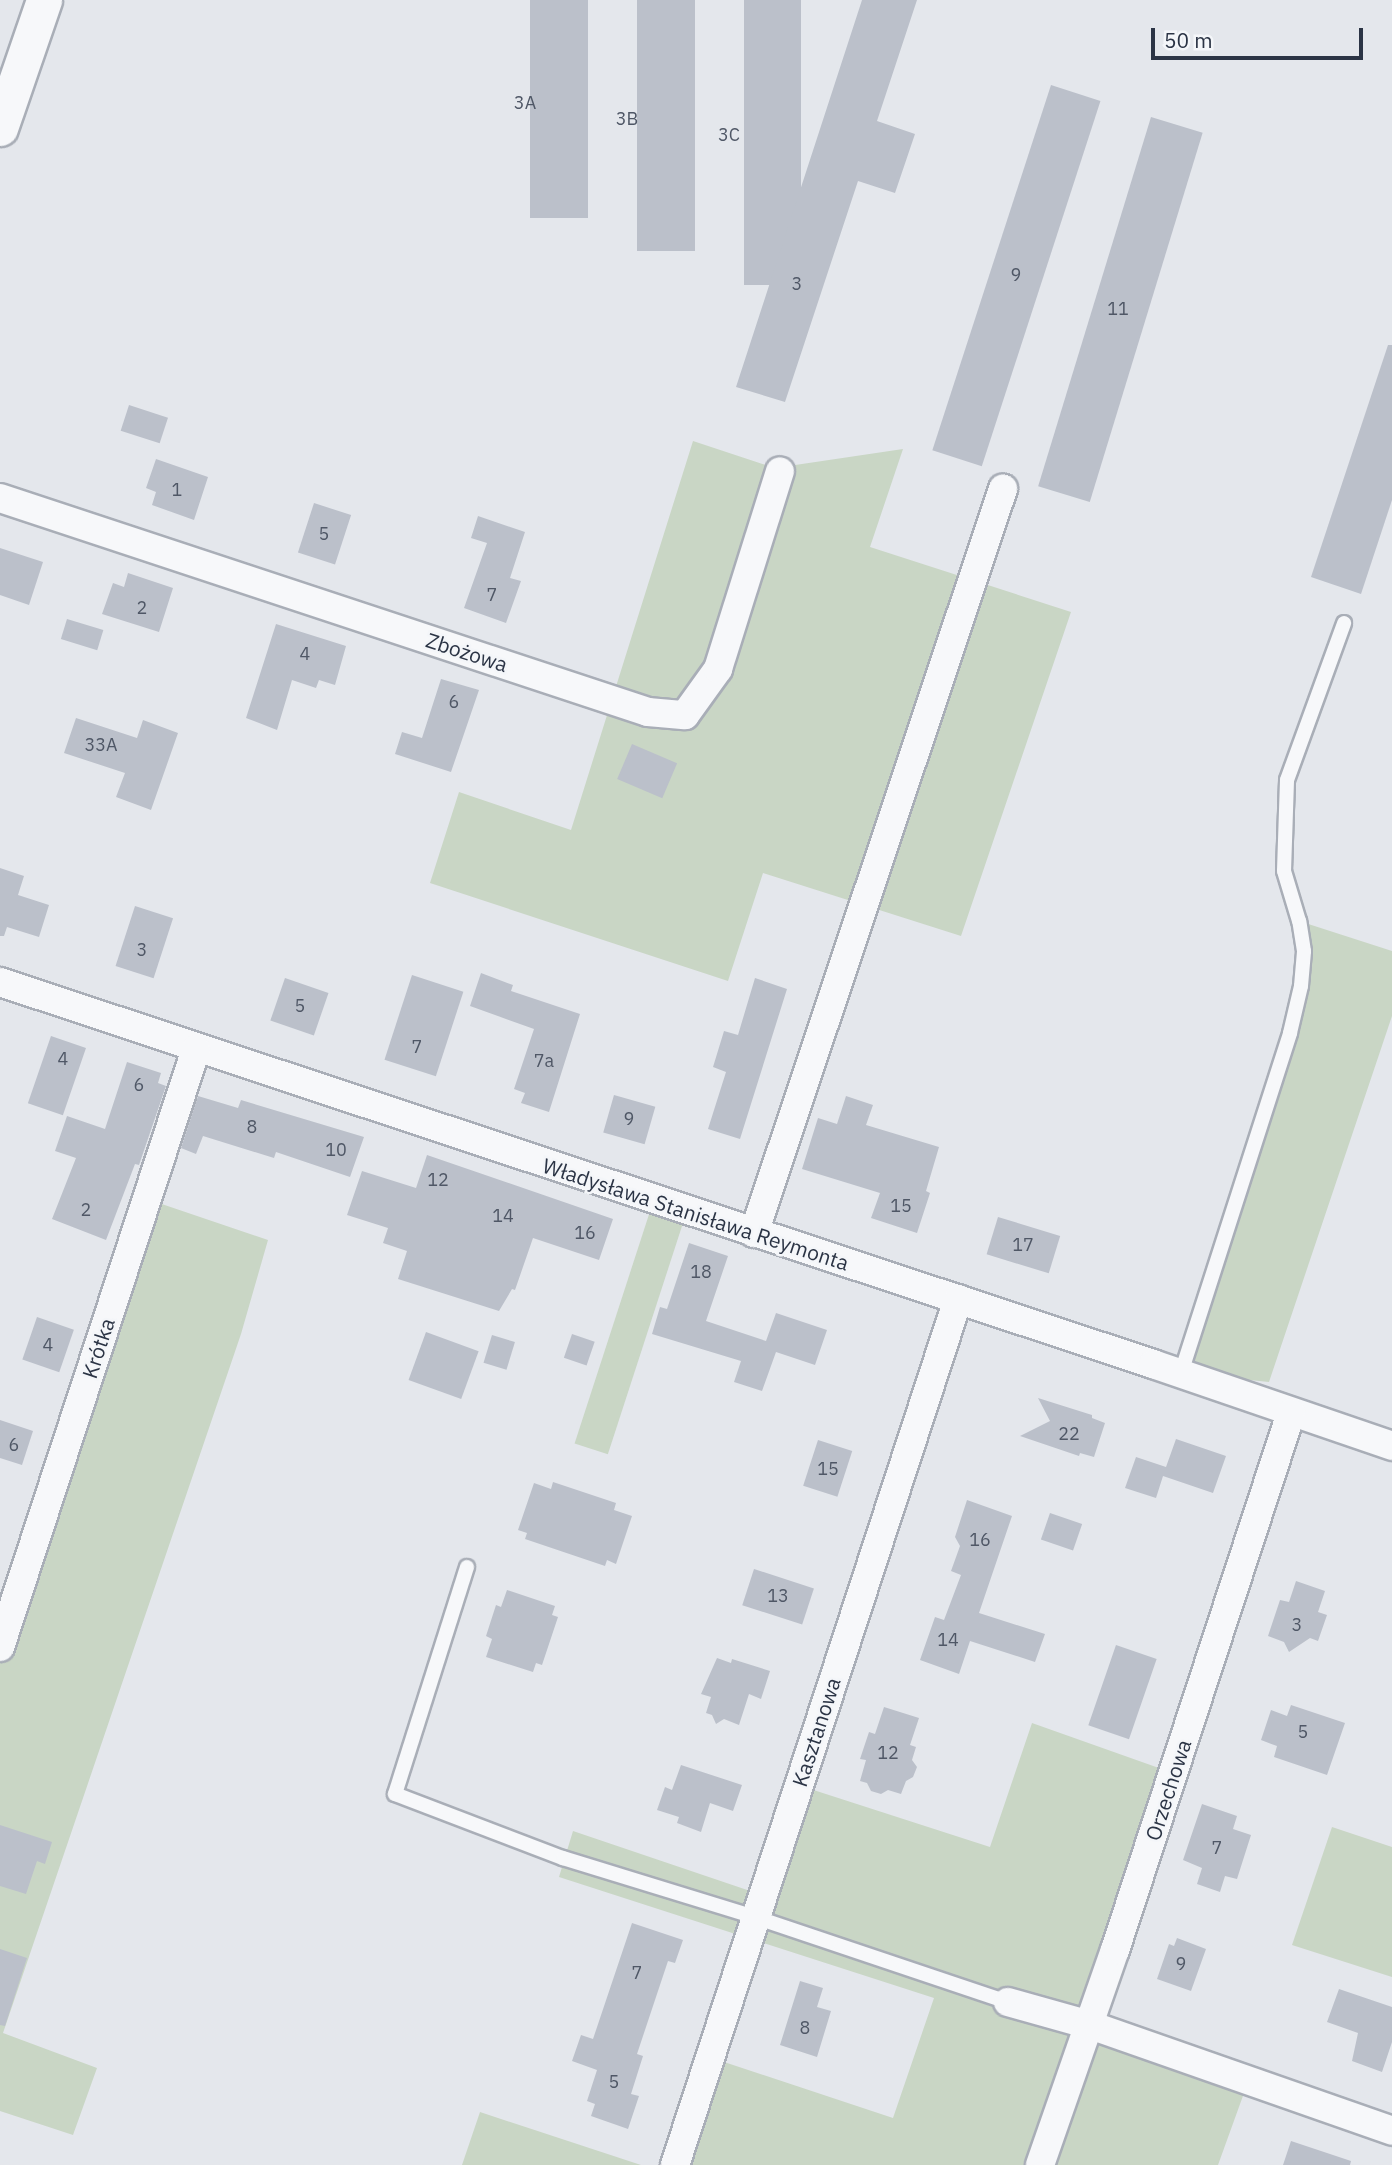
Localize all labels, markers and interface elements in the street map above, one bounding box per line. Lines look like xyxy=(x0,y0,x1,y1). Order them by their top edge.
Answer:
scale bar xyxy=(1154,14,1366,58)
text: 50 m xyxy=(1164,26,1213,54)
house number: 3A xyxy=(514,92,536,114)
house number: 3B xyxy=(616,108,638,130)
house number: 3C xyxy=(718,124,740,146)
house number: 9 xyxy=(1011,264,1021,286)
house number: 3 xyxy=(792,273,802,295)
house number: 11 xyxy=(1107,298,1129,320)
house number: 1 xyxy=(172,479,182,501)
house number: 5 xyxy=(319,523,329,545)
house number: 7 xyxy=(487,584,497,606)
house number: 2 xyxy=(137,597,147,619)
street label: Zbożowa xyxy=(423,627,511,677)
house number: 4 xyxy=(300,643,310,665)
house number: 6 xyxy=(449,691,459,713)
house number: 33A xyxy=(84,734,118,756)
house number: 3 xyxy=(137,939,147,961)
house number: 5 xyxy=(295,995,305,1017)
house number: 7 xyxy=(412,1036,422,1058)
house number: 4 xyxy=(58,1048,68,1070)
house number: 7a xyxy=(534,1050,554,1072)
house number: 6 xyxy=(134,1074,144,1096)
house number: 9 xyxy=(624,1108,634,1130)
house number: 8 xyxy=(247,1116,257,1138)
house number: 10 xyxy=(325,1139,347,1161)
street label: Władysława Stanisława Reymonta xyxy=(540,1152,852,1276)
house number: 12 xyxy=(427,1169,449,1191)
house number: 15 xyxy=(890,1195,912,1217)
house number: 2 xyxy=(81,1199,91,1221)
house number: 14 xyxy=(492,1205,514,1227)
house number: 16 xyxy=(574,1222,596,1244)
house number: 17 xyxy=(1012,1234,1034,1256)
house number: 18 xyxy=(690,1261,712,1283)
street label: Krótka xyxy=(76,1315,120,1381)
house number: 4 xyxy=(43,1334,53,1356)
house number: 22 xyxy=(1058,1423,1080,1445)
house number: 6 xyxy=(9,1434,19,1456)
house number: 15 xyxy=(817,1458,839,1480)
house number: 16 xyxy=(969,1529,991,1551)
house number: 13 xyxy=(767,1585,789,1607)
house number: 3 xyxy=(1292,1614,1302,1636)
house number: 14 xyxy=(937,1629,959,1651)
street label: Kasztanowa xyxy=(787,1674,845,1790)
house number: 5 xyxy=(1298,1721,1308,1743)
street label: Orzechowa xyxy=(1140,1736,1196,1844)
house number: 12 xyxy=(877,1742,899,1764)
house number: 7 xyxy=(1212,1837,1222,1859)
house number: 9 xyxy=(1176,1953,1186,1975)
house number: 7 xyxy=(632,1962,642,1984)
house number: 8 xyxy=(800,2017,810,2039)
house number: 5 xyxy=(609,2071,619,2093)

